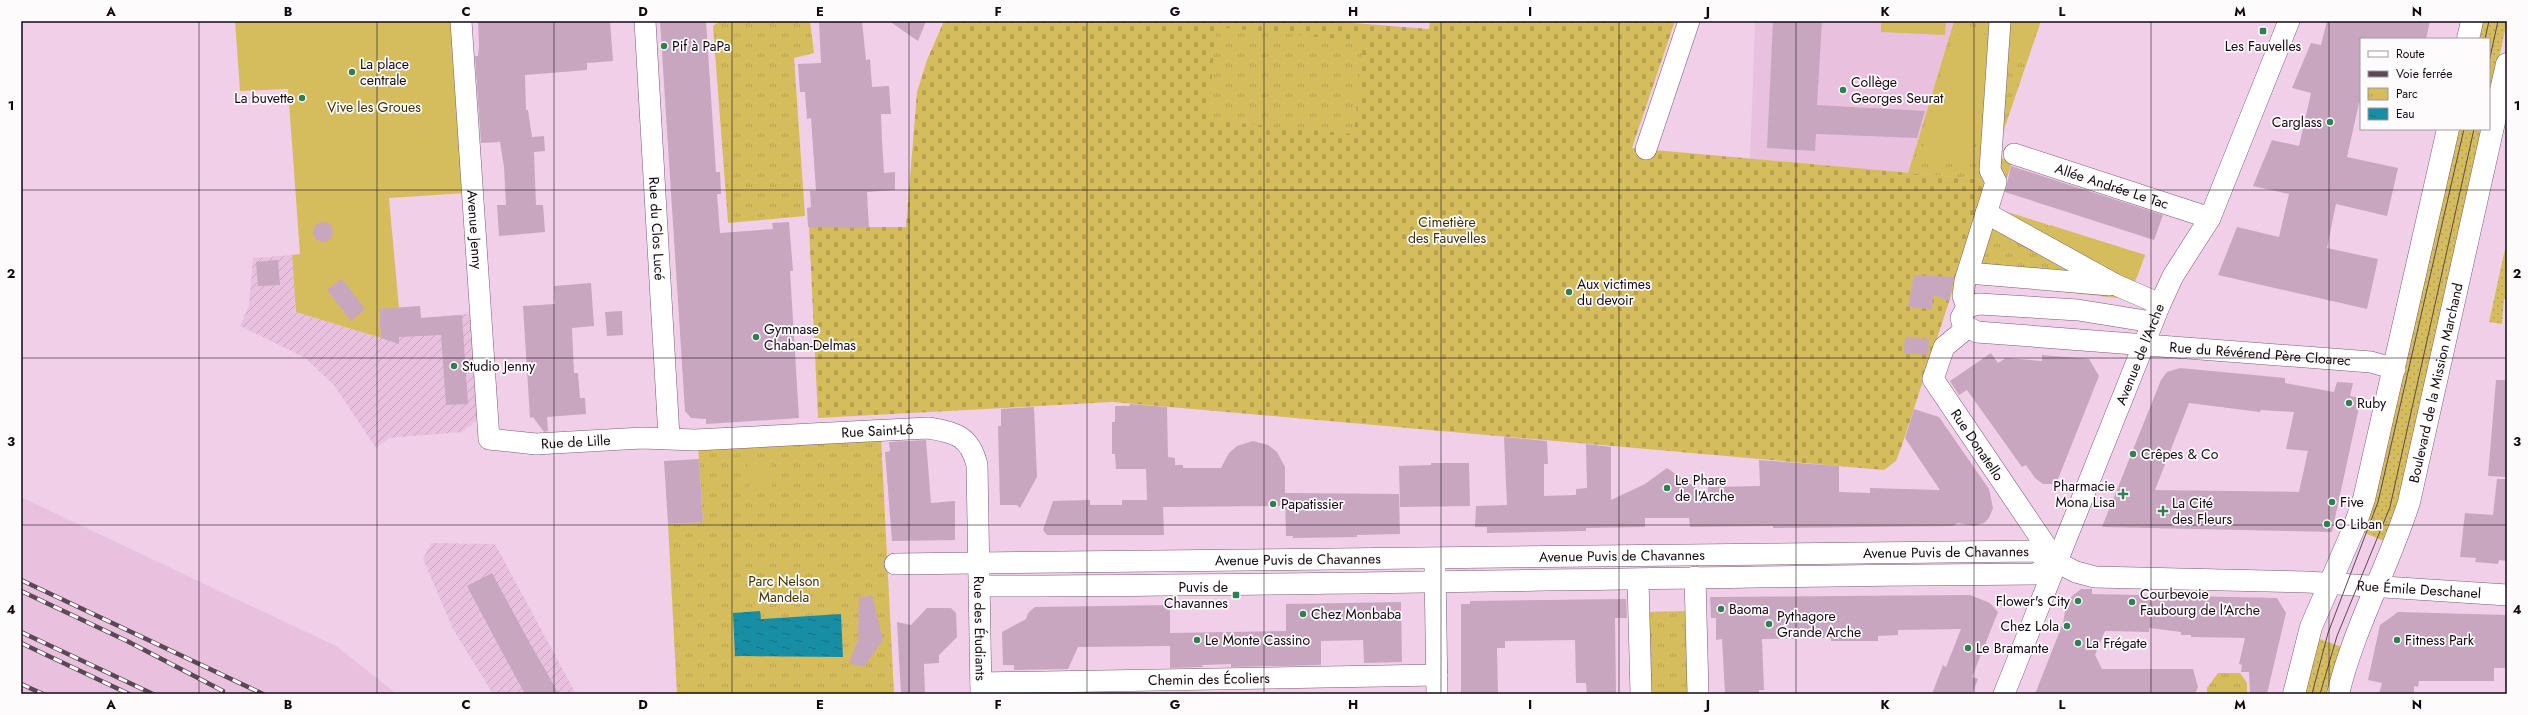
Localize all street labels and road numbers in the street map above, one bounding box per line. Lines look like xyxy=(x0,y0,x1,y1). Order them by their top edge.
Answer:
street label: Allée Andrée Le Tac xyxy=(2052,158,2171,214)
street label: Rue du Clos Lucé xyxy=(644,176,670,281)
street label: Avenue Jenny xyxy=(462,189,488,271)
street label: Boulevard de la Mission Marchand xyxy=(2404,281,2468,485)
street label: Avenue de l'Arche xyxy=(2111,301,2169,408)
street label: Rue du Révérend Père Cloarec xyxy=(2169,337,2352,370)
street label: Rue Donatello xyxy=(1946,405,2009,485)
street label: Rue Saint-Lô xyxy=(841,419,914,442)
street label: Rue de Lille xyxy=(540,430,611,454)
street label: Avenue Puvis de Chavannes xyxy=(1863,541,2029,563)
street label: Avenue Puvis de Chavannes xyxy=(1539,545,1705,567)
street label: Avenue Puvis de Chavannes xyxy=(1215,548,1381,570)
street label: Rue Émile Deschanel xyxy=(2356,575,2482,603)
street label: Rue des Étudiants xyxy=(969,576,991,681)
street label: Chemin des Écoliers xyxy=(1148,668,1270,690)

